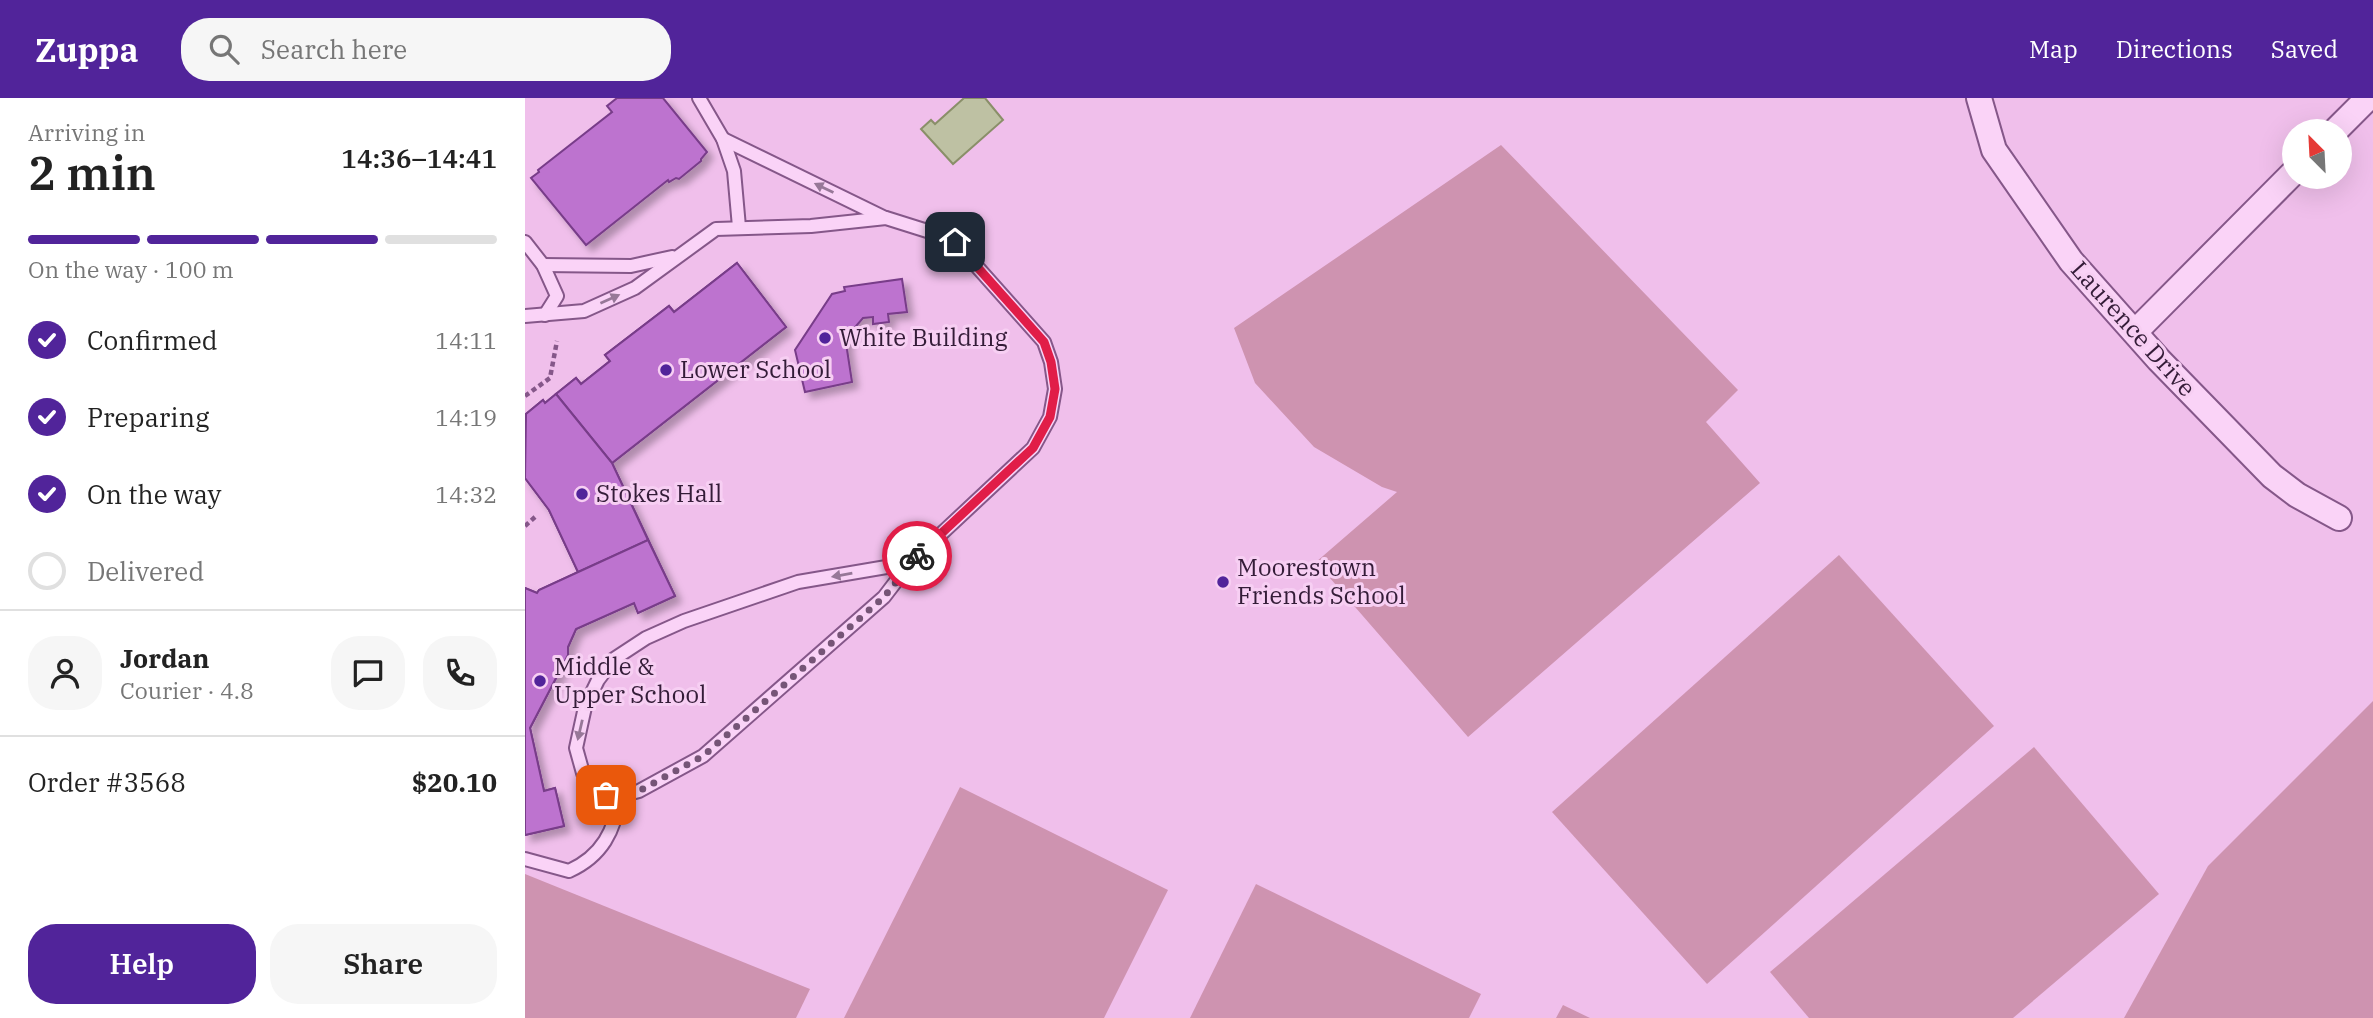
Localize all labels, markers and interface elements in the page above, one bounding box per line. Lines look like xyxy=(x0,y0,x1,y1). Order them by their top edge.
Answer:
search box xyxy=(181,18,671,81)
text: Zuppa xyxy=(35,28,139,71)
icon: search xyxy=(205,30,243,68)
text: Search here xyxy=(261,32,407,66)
text: Map xyxy=(2029,33,2078,65)
text: Directions xyxy=(2116,33,2233,65)
text: Saved xyxy=(2271,33,2338,65)
text: Arriving in xyxy=(28,117,145,147)
north arrow xyxy=(2282,119,2352,189)
map controls xyxy=(2282,119,2352,189)
text: 14:36–14:41 xyxy=(341,141,497,175)
text: 2 min xyxy=(28,143,156,203)
one-way arrow xyxy=(814,183,834,194)
pin xyxy=(925,212,985,272)
icon: home xyxy=(936,223,974,261)
text: On the way · 100 m xyxy=(28,254,234,284)
street label: Laurence Drive xyxy=(2064,254,2203,403)
one-way arrow xyxy=(600,293,621,304)
icon: check xyxy=(28,321,66,359)
place label: White Building xyxy=(839,321,1008,353)
text: Confirmed xyxy=(87,323,218,357)
text: 14:11 xyxy=(435,325,497,355)
marker: White Building xyxy=(817,330,833,346)
place label: Lower School xyxy=(680,353,831,385)
marker: Lower School xyxy=(658,362,674,378)
icon: check xyxy=(28,398,66,436)
text: Preparing xyxy=(87,400,209,434)
text: 14:19 xyxy=(435,402,497,432)
icon: check xyxy=(28,475,66,513)
text: On the way xyxy=(87,477,221,511)
place label: Stokes Hall xyxy=(596,477,722,509)
text: 14:32 xyxy=(435,479,497,509)
marker: Stokes Hall xyxy=(574,486,590,502)
courier xyxy=(882,521,952,591)
icon: bike xyxy=(898,537,936,575)
place label: Moorestown Friends School xyxy=(1237,551,1406,611)
text: Delivered xyxy=(87,554,204,588)
one-way arrow xyxy=(831,569,853,580)
marker: Moorestown Friends School xyxy=(1215,574,1231,590)
button: person xyxy=(28,636,102,710)
button: chat xyxy=(331,636,405,710)
button: phone xyxy=(423,636,497,710)
text: Jordan xyxy=(120,641,210,675)
place label: Middle & Upper School xyxy=(554,650,706,710)
marker: Middle & Upper School xyxy=(532,673,548,689)
text: Courier · 4.8 xyxy=(120,675,254,705)
one-way arrow xyxy=(574,719,585,741)
text: Order #3568 xyxy=(28,765,186,799)
text: $20.10 xyxy=(412,765,497,799)
pin xyxy=(576,765,636,825)
icon: bag xyxy=(587,776,625,814)
button: Help xyxy=(28,924,256,1004)
button: Share xyxy=(270,924,497,1004)

